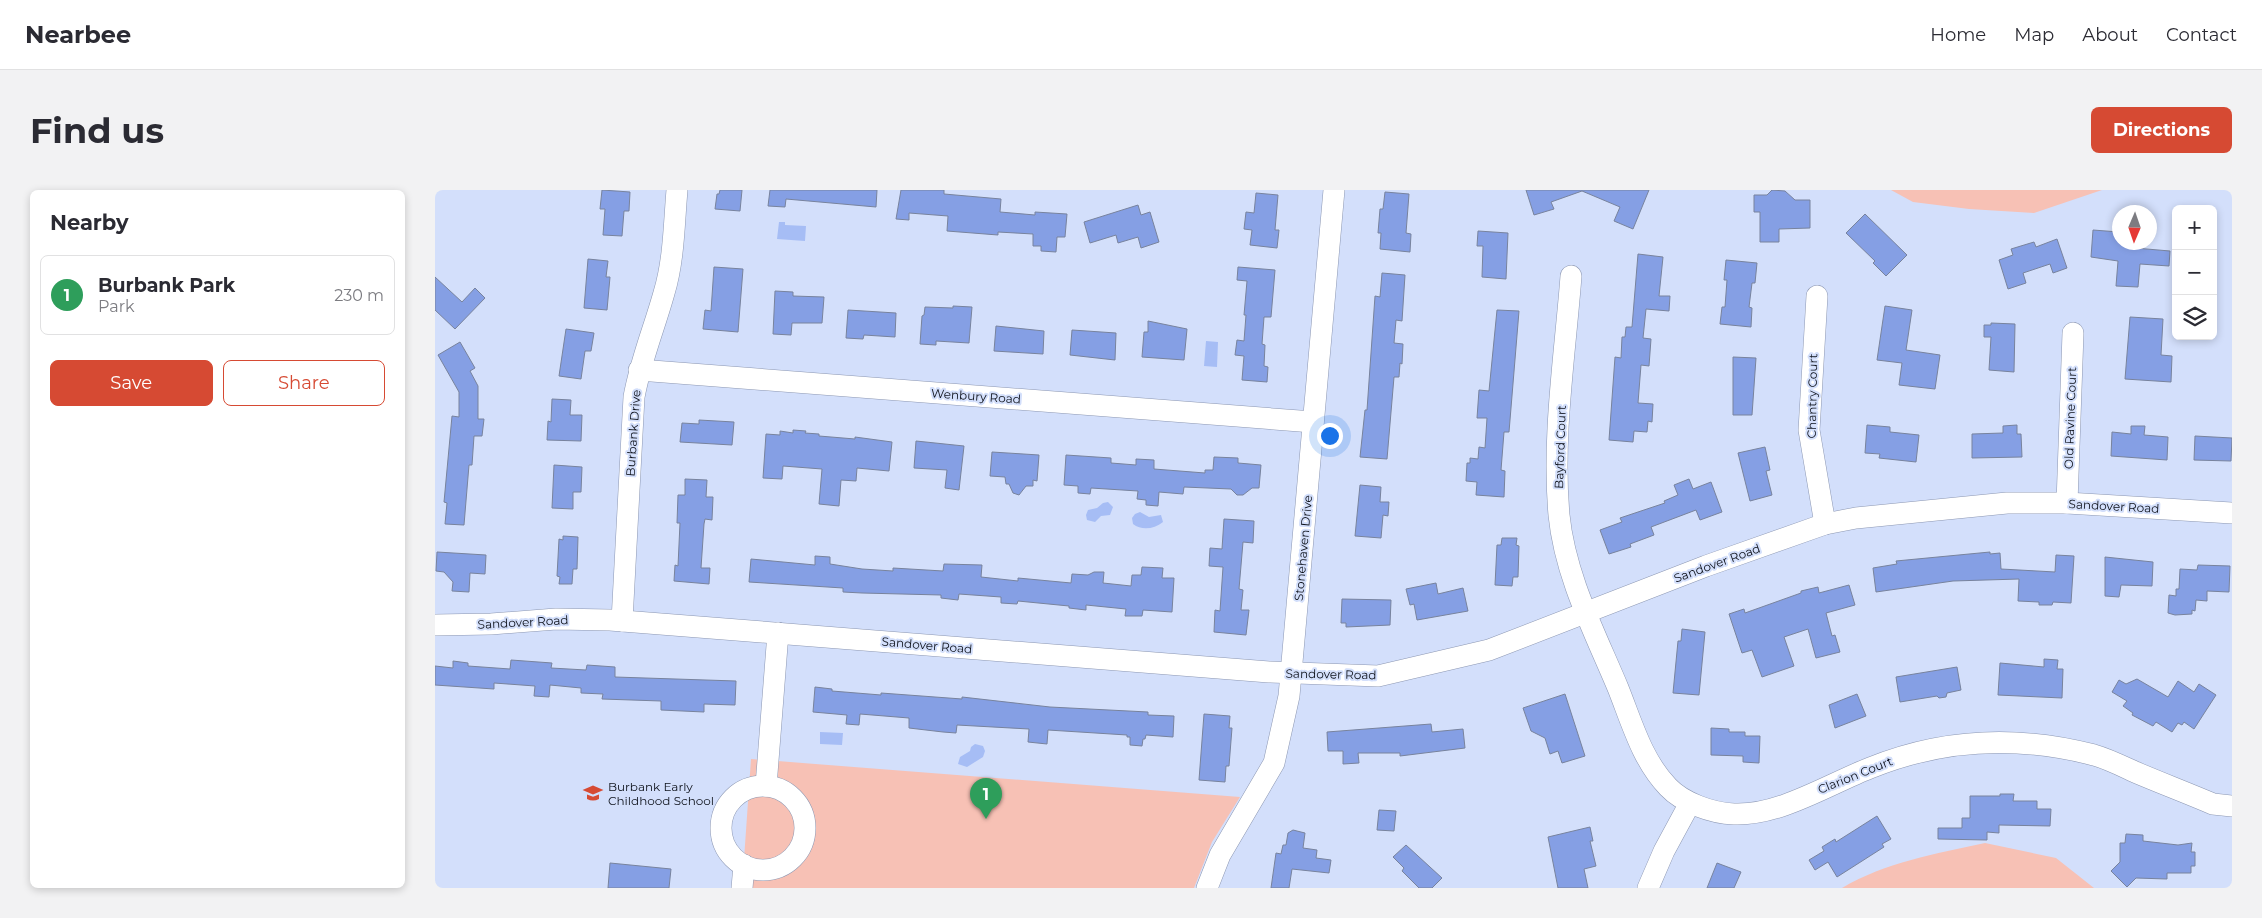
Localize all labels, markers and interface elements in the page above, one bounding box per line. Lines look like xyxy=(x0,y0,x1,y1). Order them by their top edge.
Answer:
text: Nearbee xyxy=(25,20,131,49)
text: Home xyxy=(1930,24,1986,46)
text: Map xyxy=(2014,24,2054,46)
text: About xyxy=(2082,24,2138,46)
text: Contact xyxy=(2166,24,2237,46)
button: Directions xyxy=(2091,107,2232,153)
text: Find us xyxy=(30,109,164,152)
north arrow xyxy=(2112,205,2157,250)
map controls xyxy=(2172,205,2217,340)
button: + xyxy=(2172,205,2217,250)
text: Nearby xyxy=(50,210,129,235)
button: − xyxy=(2172,250,2217,295)
text: Burbank Park xyxy=(98,274,235,297)
text: 1 xyxy=(64,286,70,305)
text: 230 m xyxy=(334,286,384,305)
button: layers xyxy=(2172,295,2217,340)
text: Park xyxy=(98,297,135,316)
street label: Chantry Court xyxy=(1804,353,1820,439)
button: Save xyxy=(50,360,213,406)
button: Share xyxy=(223,360,385,406)
street label: Old Ravine Court xyxy=(2061,367,2079,469)
street label: Wenbury Road xyxy=(931,385,1021,407)
street label: Burbank Drive xyxy=(622,389,644,477)
street label: Bayford Court xyxy=(1551,405,1569,489)
your location xyxy=(1317,423,1343,449)
street label: Stonehaven Drive xyxy=(1291,494,1315,602)
street label: Sandover Road xyxy=(2068,496,2160,516)
street label: Sandover Road xyxy=(1672,540,1762,586)
street label: Sandover Road xyxy=(477,612,569,632)
street label: Sandover Road xyxy=(881,634,973,656)
street label: Sandover Road xyxy=(1285,666,1377,682)
street label: Clarion Court xyxy=(1815,753,1895,797)
pin: 1 xyxy=(970,778,1002,819)
place label: Burbank Early Childhood School xyxy=(608,779,714,808)
school or university icon: Burbank Early Childhood School xyxy=(582,782,604,804)

